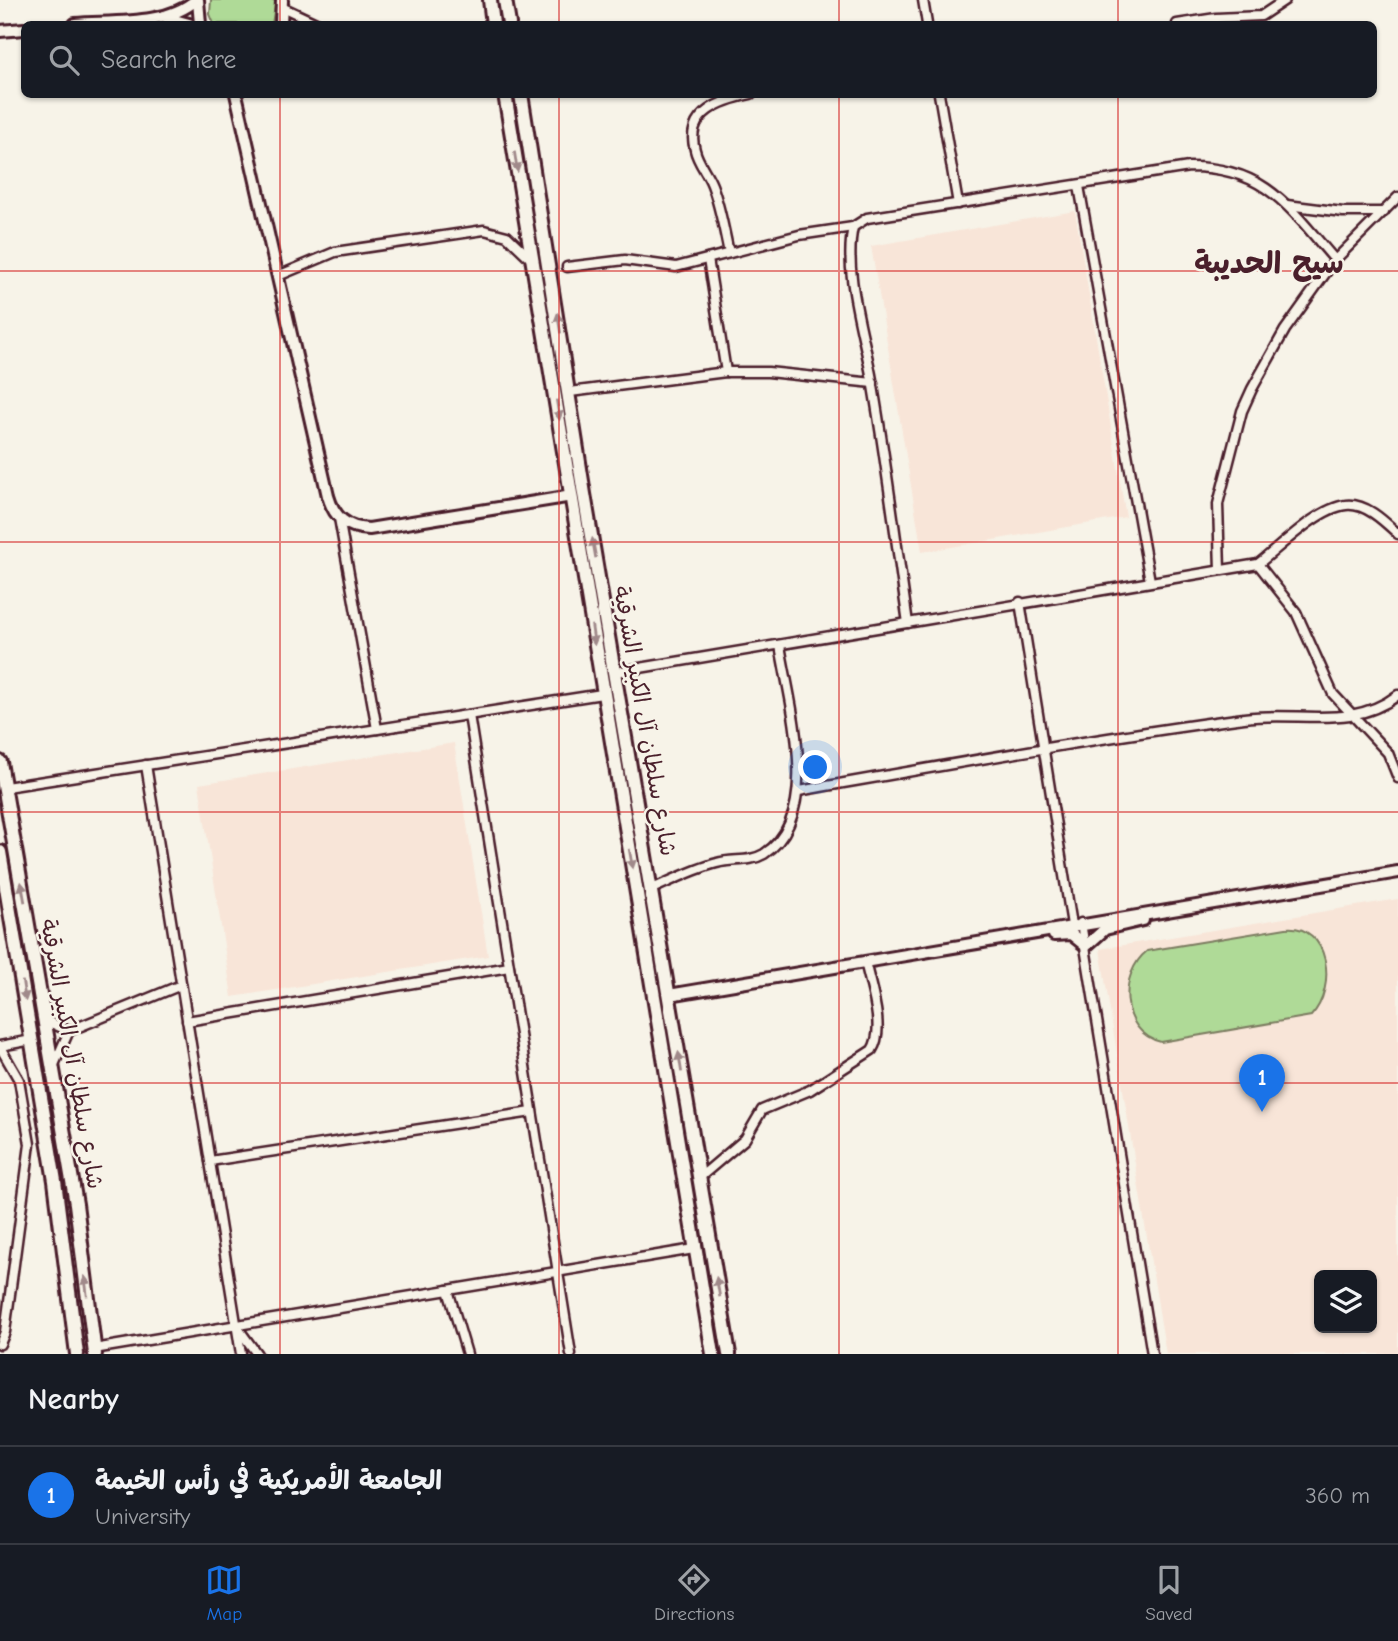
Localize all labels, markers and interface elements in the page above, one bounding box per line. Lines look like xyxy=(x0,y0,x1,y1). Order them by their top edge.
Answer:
search box xyxy=(21,21,1377,98)
icon: search xyxy=(45,41,83,79)
text: Search here xyxy=(101,45,236,75)
one-way arrow xyxy=(511,151,522,173)
district label: سيح الحديبة xyxy=(1194,246,1344,282)
one-way arrow xyxy=(553,312,564,334)
one-way arrow xyxy=(553,399,564,421)
one-way arrow xyxy=(588,537,599,559)
street label: شارع سلطان آل الكبير الشرقية xyxy=(606,584,682,858)
one-way arrow xyxy=(588,624,599,646)
your location xyxy=(798,750,832,784)
one-way arrow xyxy=(626,849,637,871)
one-way arrow xyxy=(17,881,28,903)
street label: شارع سلطان آل الكبير الشرقية xyxy=(33,917,109,1191)
one-way arrow xyxy=(19,981,30,1003)
one-way arrow xyxy=(674,1051,685,1073)
pin: 1 xyxy=(1239,1054,1285,1112)
map controls xyxy=(1314,1270,1377,1333)
button: layers xyxy=(1314,1270,1377,1333)
one-way arrow xyxy=(80,1275,91,1297)
one-way arrow xyxy=(712,1276,723,1298)
text: Nearby xyxy=(28,1382,119,1417)
text: الجامعة الأمريكية في رأس الخيمة xyxy=(95,1466,442,1496)
text: 1 xyxy=(46,1482,56,1509)
text: 360 m xyxy=(1305,1482,1370,1509)
text: University xyxy=(95,1503,190,1530)
tab: Map xyxy=(205,1561,243,1625)
tab: Directions xyxy=(654,1561,734,1625)
tab: Saved xyxy=(1145,1561,1193,1625)

